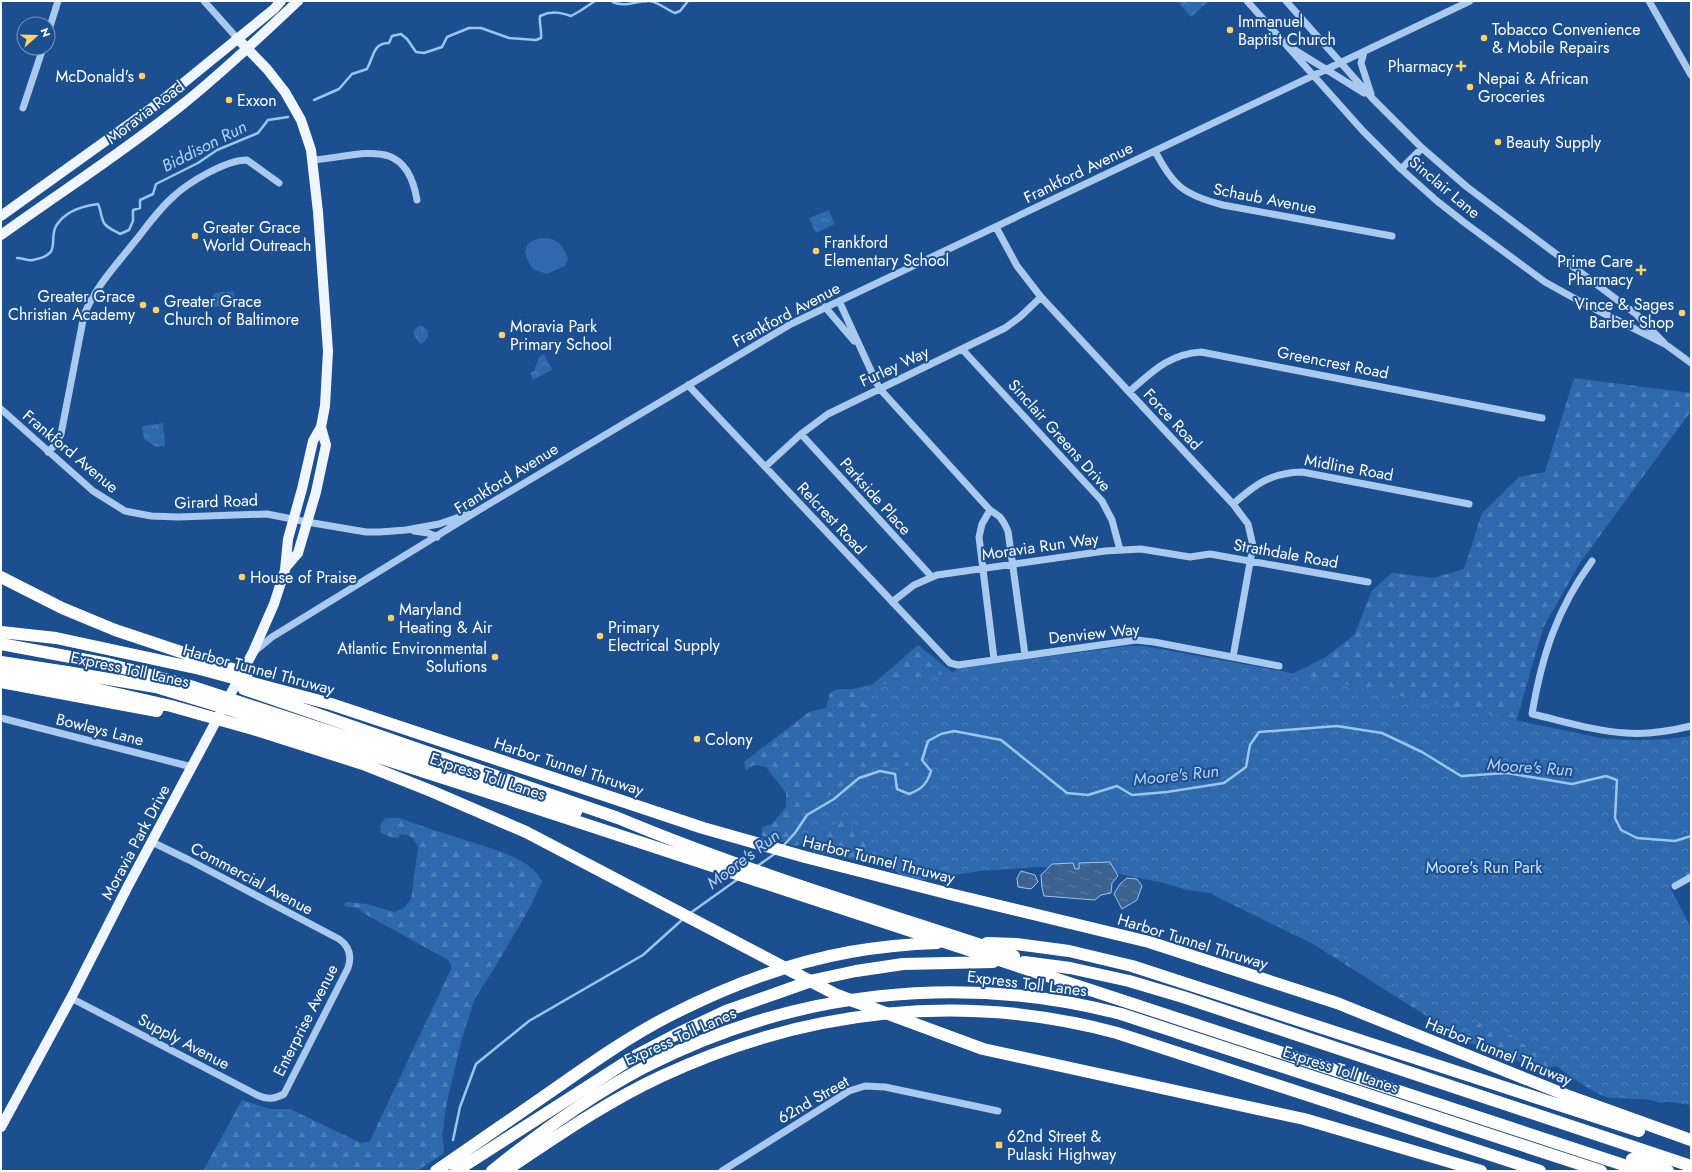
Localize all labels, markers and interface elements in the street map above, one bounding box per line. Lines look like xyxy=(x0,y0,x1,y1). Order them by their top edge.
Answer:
place label: Immanuel Baptist Church xyxy=(1238,10,1336,51)
north arrow xyxy=(16,16,56,56)
place label: Tobacco Convenience & Mobile Repairs xyxy=(1492,18,1640,59)
marker: Immanuel Baptist Church xyxy=(1225,25,1235,35)
text: N xyxy=(36,26,54,39)
marker: Tobacco Convenience & Mobile Repairs xyxy=(1479,33,1489,43)
place label: Pharmacy xyxy=(1388,55,1454,78)
marker: Pharmacy xyxy=(1456,61,1466,71)
place label: McDonald's xyxy=(55,65,134,88)
place label: Nepai & African Groceries xyxy=(1478,67,1589,108)
marker: McDonald's xyxy=(137,71,147,81)
street label: Moravia Road xyxy=(101,75,189,150)
marker: Nepai & African Groceries xyxy=(1465,82,1475,92)
place label: Exxon xyxy=(237,89,277,112)
marker: Exxon xyxy=(224,95,234,105)
water label: Biddison Run xyxy=(157,114,251,178)
place label: Beauty Supply xyxy=(1506,131,1602,154)
street label: Frankford Avenue xyxy=(1020,136,1137,209)
marker: Beauty Supply xyxy=(1493,137,1503,147)
street label: Sinclair Lane xyxy=(1404,151,1485,224)
street label: Schaub Avenue xyxy=(1211,177,1318,220)
place label: Greater Grace World Outreach xyxy=(203,216,312,257)
marker: Greater Grace World Outreach xyxy=(190,231,200,241)
place label: Frankford Elementary School xyxy=(824,231,949,272)
marker: Frankford Elementary School xyxy=(811,246,821,256)
place label: Prime Care Pharmacy xyxy=(1557,250,1634,291)
marker: Prime Care Pharmacy xyxy=(1636,265,1646,275)
street label: Frankford Avenue xyxy=(728,276,844,352)
place label: Greater Grace Christian Academy xyxy=(8,285,136,326)
place label: Greater Grace Church of Baltimore xyxy=(164,290,299,331)
place label: Vince & Sages Barber Shop xyxy=(1574,293,1674,334)
marker: Greater Grace Christian Academy xyxy=(138,300,148,310)
marker: Greater Grace Church of Baltimore xyxy=(151,305,161,315)
marker: Vince & Sages Barber Shop xyxy=(1677,308,1687,318)
place label: Moravia Park Primary School xyxy=(510,315,612,356)
marker: Moravia Park Primary School xyxy=(497,330,507,340)
street label: Furley Way xyxy=(856,340,933,393)
street label: Greencrest Road xyxy=(1275,340,1391,385)
street label: Sinclair Greens Drive xyxy=(1003,374,1116,497)
street label: Force Road xyxy=(1138,383,1207,455)
street label: Frankford Avenue xyxy=(18,404,124,498)
street label: Frankford Avenue xyxy=(450,437,563,520)
street label: Midline Road xyxy=(1303,448,1395,487)
street label: Parkside Place xyxy=(835,452,917,540)
street label: Relcrest Road xyxy=(792,477,871,560)
street label: Girard Road xyxy=(174,489,258,514)
street label: Moravia Run Way xyxy=(980,527,1101,566)
street label: Strathdale Road xyxy=(1232,533,1340,574)
place label: House of Praise xyxy=(250,566,357,589)
marker: House of Praise xyxy=(237,572,247,582)
place label: Maryland Heating & Air xyxy=(399,598,493,639)
marker: Maryland Heating & Air xyxy=(386,613,396,623)
place label: Primary Electrical Supply xyxy=(608,616,721,657)
street label: Denview Way xyxy=(1047,617,1142,650)
marker: Primary Electrical Supply xyxy=(595,631,605,641)
place label: Atlantic Environmental Solutions xyxy=(337,637,487,678)
street label: Harbor Tunnel Thruway xyxy=(180,638,338,701)
street label: Express Toll Lanes xyxy=(69,646,191,693)
marker: Atlantic Environmental Solutions xyxy=(490,652,500,662)
street label: Bowleys Lane xyxy=(54,707,146,752)
place label: Colony xyxy=(705,728,753,751)
street label: Harbor Tunnel Thruway xyxy=(491,731,648,802)
marker: Colony xyxy=(692,734,702,744)
street label: Express Toll Lanes xyxy=(427,747,549,806)
water label: Moore's Run xyxy=(1486,752,1574,782)
water label: Moore's Run xyxy=(1132,759,1220,791)
street label: Moravia Park Drive xyxy=(95,781,175,904)
water label: Moore's Run xyxy=(701,824,785,894)
street label: Harbor Tunnel Thruway xyxy=(800,829,958,890)
street label: Commercial Avenue xyxy=(186,836,317,921)
park label: Moore's Run Park xyxy=(1426,856,1543,879)
street label: Harbor Tunnel Thruway xyxy=(1115,908,1272,976)
street label: Enterprise Avenue xyxy=(267,960,344,1080)
street label: Express Toll Lanes xyxy=(966,965,1088,1002)
street label: Express Toll Lanes xyxy=(620,1001,740,1071)
street label: Supply Avenue xyxy=(134,1008,234,1075)
street label: Harbor Tunnel Thruway xyxy=(1422,1012,1576,1092)
street label: Express Toll Lanes xyxy=(1280,1040,1402,1099)
street label: 62nd Street xyxy=(773,1070,853,1129)
place label: 62nd Street & Pulaski Highway xyxy=(1007,1125,1117,1166)
marker: 62nd Street & Pulaski Highway xyxy=(994,1140,1004,1150)

